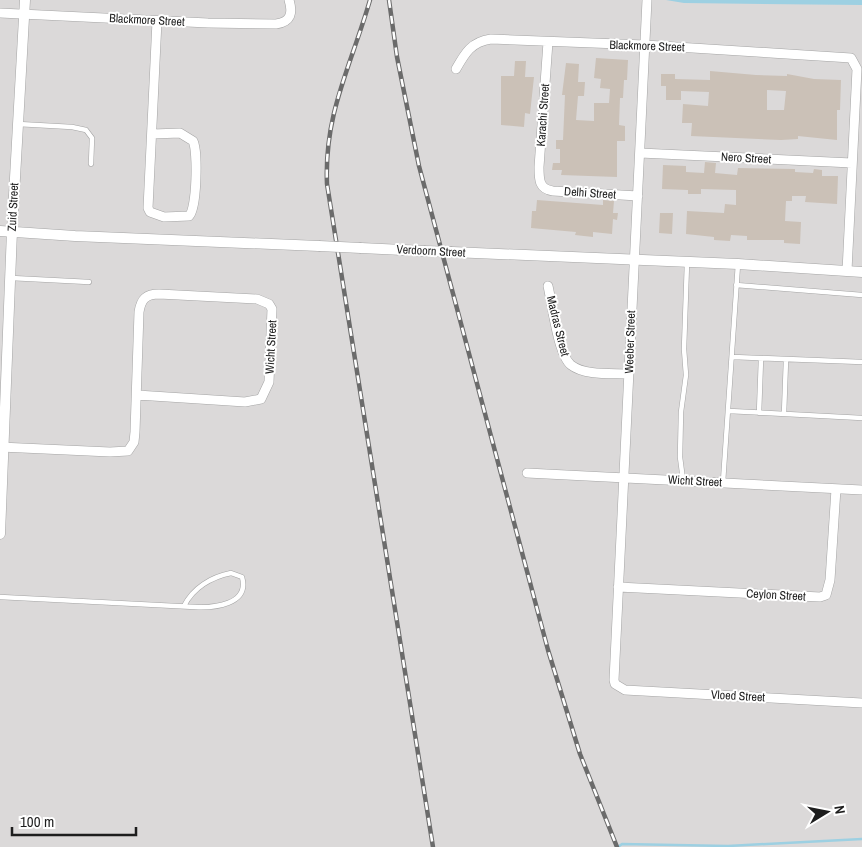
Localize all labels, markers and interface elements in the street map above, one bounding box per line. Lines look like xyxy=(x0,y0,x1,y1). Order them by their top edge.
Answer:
street label: Blackmore Street xyxy=(109,10,185,30)
street label: Blackmore Street xyxy=(609,37,685,55)
street label: Karachi Street xyxy=(533,83,553,147)
street label: Nero Street xyxy=(720,149,772,167)
street label: Zuid Street xyxy=(4,182,22,232)
street label: Delhi Street xyxy=(564,183,617,203)
street label: Verdoorn Street xyxy=(396,241,466,261)
street label: Madras Street xyxy=(543,294,573,358)
street label: Weeber Street xyxy=(621,310,639,374)
street label: Wicht Street xyxy=(262,319,280,374)
street label: Wicht Street xyxy=(668,472,723,490)
street label: Ceylon Street xyxy=(746,585,806,605)
street label: Vloed Street xyxy=(711,687,766,705)
north arrow xyxy=(802,787,852,837)
scale bar xyxy=(12,804,136,836)
text: N xyxy=(830,804,849,815)
text: 100 m xyxy=(20,811,54,832)

